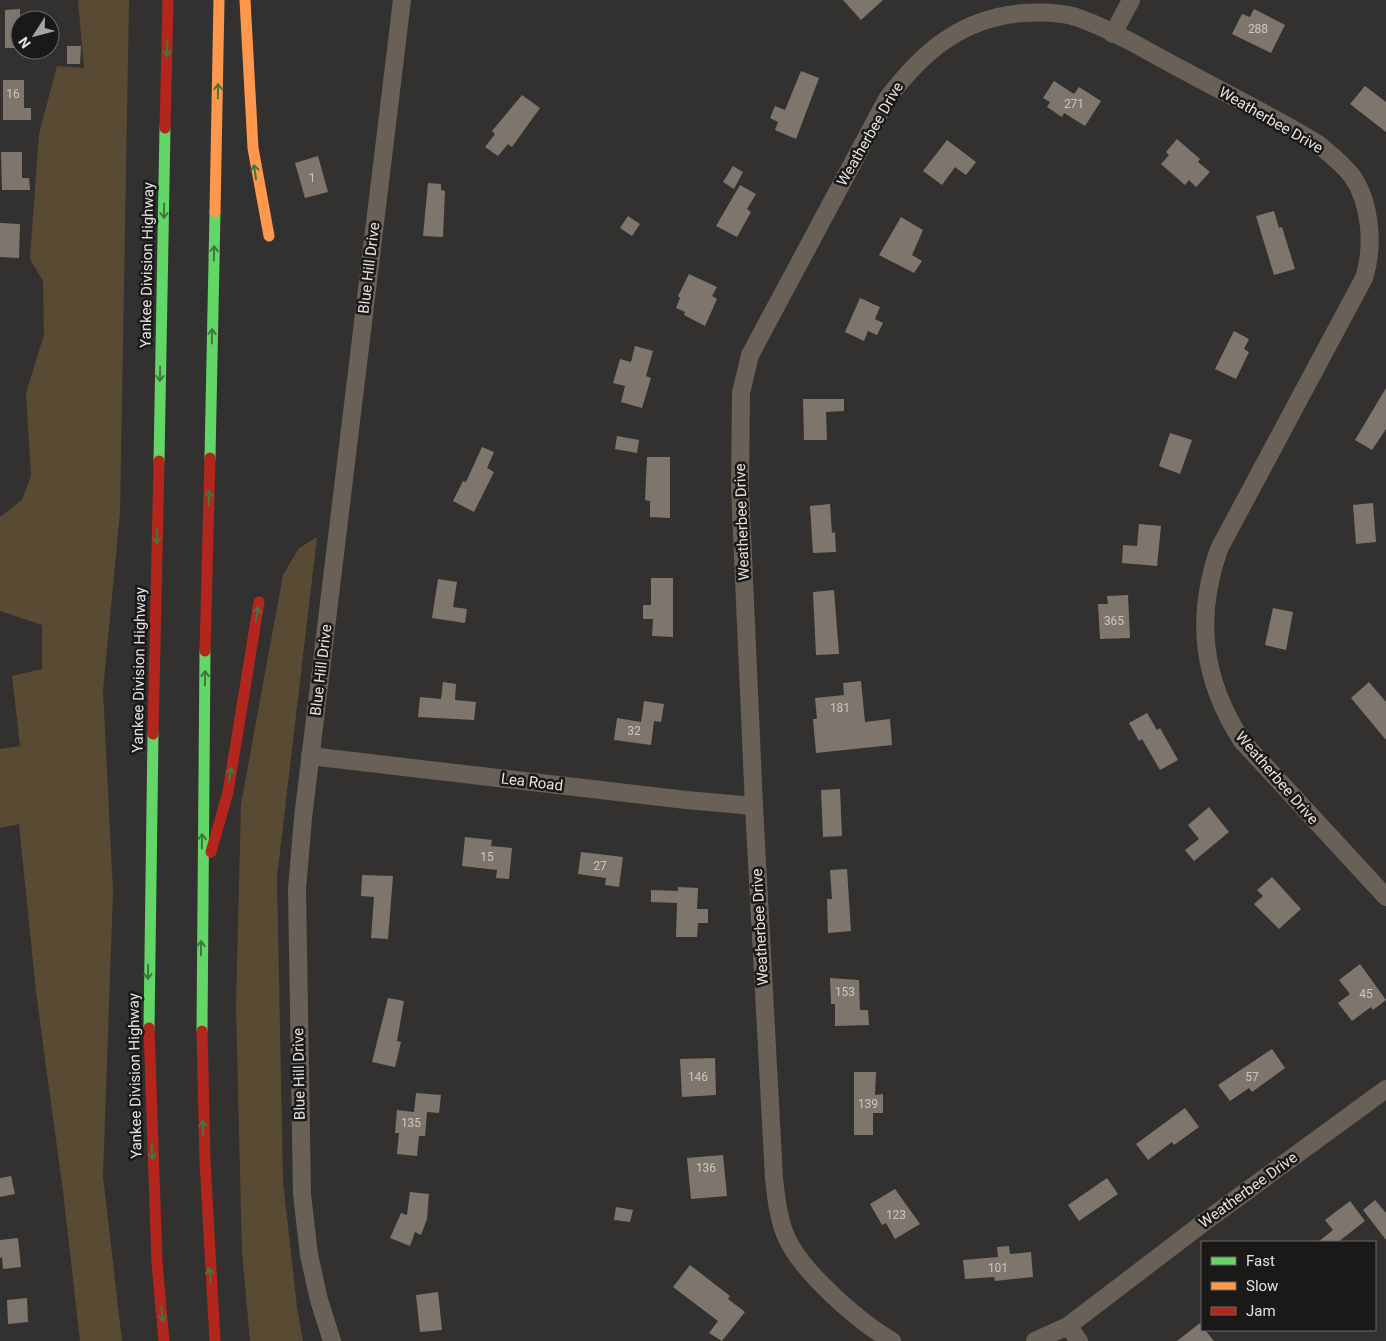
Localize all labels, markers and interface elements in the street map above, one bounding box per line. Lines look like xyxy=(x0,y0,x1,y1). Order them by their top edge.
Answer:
north arrow xyxy=(10,10,60,60)
house number: 288 xyxy=(1248,22,1268,36)
text: N xyxy=(15,34,34,51)
one-way arrow xyxy=(162,40,172,56)
street label: Weatherbee Drive xyxy=(833,79,907,189)
one-way arrow xyxy=(213,83,222,99)
street label: Weatherbee Drive xyxy=(1216,83,1326,157)
house number: 16 xyxy=(6,87,20,101)
house number: 271 xyxy=(1064,97,1084,111)
one-way arrow xyxy=(250,164,260,180)
house number: 1 xyxy=(309,171,315,185)
street label: Yankee Division Highway xyxy=(137,182,157,348)
one-way arrow xyxy=(159,203,168,219)
street label: Blue Hill Drive xyxy=(354,221,384,315)
one-way arrow xyxy=(209,245,219,262)
one-way arrow xyxy=(207,328,217,344)
one-way arrow xyxy=(155,365,165,381)
street label: Weatherbee Drive xyxy=(731,463,753,581)
one-way arrow xyxy=(204,491,213,507)
one-way arrow xyxy=(152,528,162,544)
street label: Yankee Division Highway xyxy=(129,587,149,753)
one-way arrow xyxy=(252,607,262,623)
house number: 365 xyxy=(1104,614,1124,628)
street label: Blue Hill Drive xyxy=(306,623,336,717)
one-way arrow xyxy=(200,671,209,687)
house number: 181 xyxy=(830,701,850,715)
house number: 32 xyxy=(627,724,641,738)
street label: Weatherbee Drive xyxy=(1232,728,1322,828)
one-way arrow xyxy=(226,767,236,783)
street label: Lea Road xyxy=(500,769,564,795)
one-way arrow xyxy=(197,833,206,849)
house number: 15 xyxy=(480,850,494,864)
house number: 27 xyxy=(593,859,607,873)
street label: Weatherbee Drive xyxy=(748,868,772,986)
one-way arrow xyxy=(196,940,206,956)
one-way arrow xyxy=(143,963,153,979)
house number: 153 xyxy=(835,985,855,999)
house number: 45 xyxy=(1359,987,1373,1001)
street label: Yankee Division Highway xyxy=(125,993,145,1159)
street label: Blue Hill Drive xyxy=(289,1028,309,1120)
house number: 146 xyxy=(688,1070,708,1084)
house number: 57 xyxy=(1245,1070,1259,1084)
house number: 139 xyxy=(858,1097,878,1111)
house number: 135 xyxy=(401,1116,421,1130)
one-way arrow xyxy=(198,1120,208,1136)
one-way arrow xyxy=(147,1143,157,1159)
street label: Weatherbee Drive xyxy=(1195,1148,1301,1232)
house number: 136 xyxy=(696,1161,716,1175)
house number: 123 xyxy=(886,1208,906,1222)
legend xyxy=(1201,1241,1376,1331)
text: Fast xyxy=(1246,1252,1275,1270)
house number: 101 xyxy=(988,1261,1008,1275)
one-way arrow xyxy=(206,1267,215,1283)
text: Slow xyxy=(1246,1277,1278,1295)
text: Jam xyxy=(1246,1302,1276,1320)
one-way arrow xyxy=(157,1305,167,1321)

